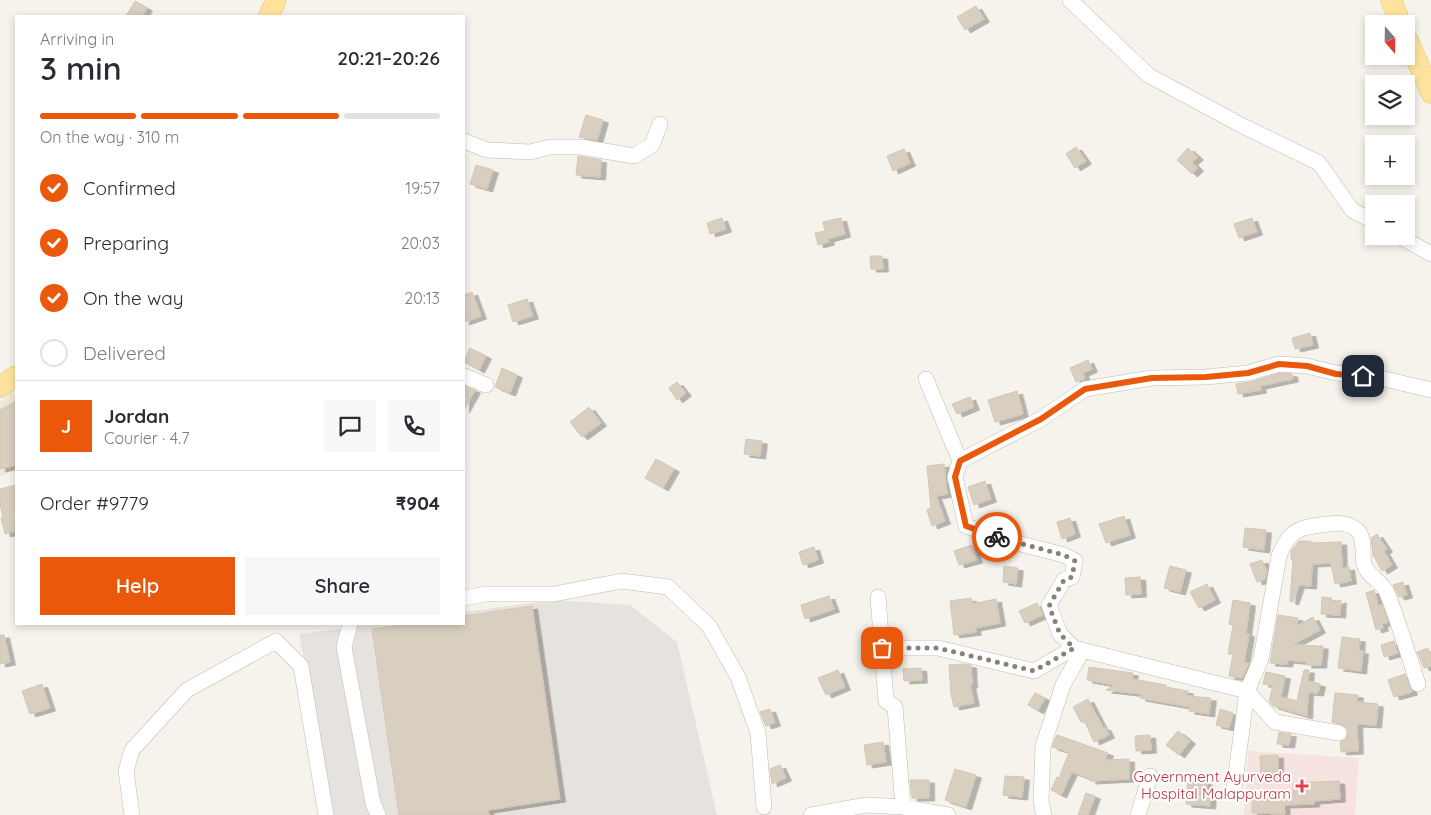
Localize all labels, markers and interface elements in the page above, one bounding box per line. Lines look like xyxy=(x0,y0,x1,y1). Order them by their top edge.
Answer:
north arrow xyxy=(1365,15,1415,65)
map controls xyxy=(1365,15,1415,245)
text: Arriving in xyxy=(40,29,114,49)
text: 20:21–20:26 xyxy=(337,46,440,70)
text: 3 min xyxy=(40,48,122,88)
button: layers xyxy=(1365,75,1415,125)
text: On the way · 310 m xyxy=(40,127,179,147)
button: + xyxy=(1365,135,1415,185)
icon: check xyxy=(40,174,68,202)
text: Confirmed xyxy=(83,176,176,200)
text: 19:57 xyxy=(405,178,440,198)
button: − xyxy=(1365,195,1415,245)
icon: check xyxy=(40,229,68,257)
text: Preparing xyxy=(83,231,169,255)
text: 20:03 xyxy=(401,233,440,253)
icon: check xyxy=(40,284,68,312)
text: On the way xyxy=(83,286,184,310)
text: 20:13 xyxy=(404,288,440,308)
text: Delivered xyxy=(83,341,166,365)
pin xyxy=(1342,355,1384,397)
icon: home xyxy=(1349,362,1377,390)
button: chat xyxy=(324,400,376,452)
button: phone xyxy=(388,400,440,452)
text: Jordan xyxy=(104,404,169,428)
text: J xyxy=(61,414,71,438)
text: Courier · 4.7 xyxy=(104,428,189,448)
text: Order #9779 xyxy=(40,491,149,515)
text: ₹904 xyxy=(396,491,440,515)
courier xyxy=(972,512,1022,562)
icon: bike xyxy=(983,523,1011,551)
button: Help xyxy=(40,557,235,615)
button: Share xyxy=(245,557,440,615)
pin xyxy=(861,627,903,669)
icon: bag xyxy=(868,634,896,662)
place label: Government Ayurveda Hospital Malappuram xyxy=(1133,767,1291,803)
marker: Government Ayurveda Hospital Malappuram xyxy=(1295,779,1309,793)

